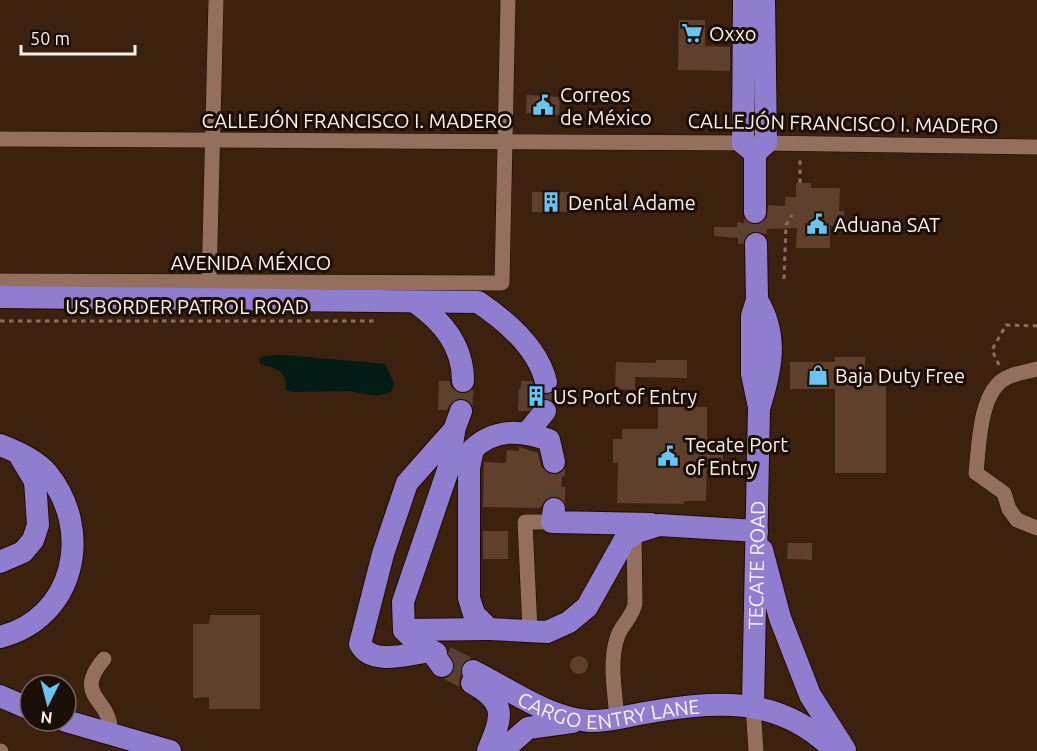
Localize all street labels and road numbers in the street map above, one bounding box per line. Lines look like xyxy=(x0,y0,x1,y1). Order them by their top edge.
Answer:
street label: CALLEJÓN FRANCISCO I. MADERO xyxy=(201,109,513,132)
street label: CALLEJÓN FRANCISCO I. MADERO xyxy=(687,109,999,137)
street label: AVENIDA MÉXICO xyxy=(171,251,331,274)
street label: US BORDER PATROL ROAD xyxy=(65,295,309,318)
street label: TECATE ROAD xyxy=(743,501,769,630)
street label: CARGO ENTRY LANE xyxy=(514,686,700,733)

